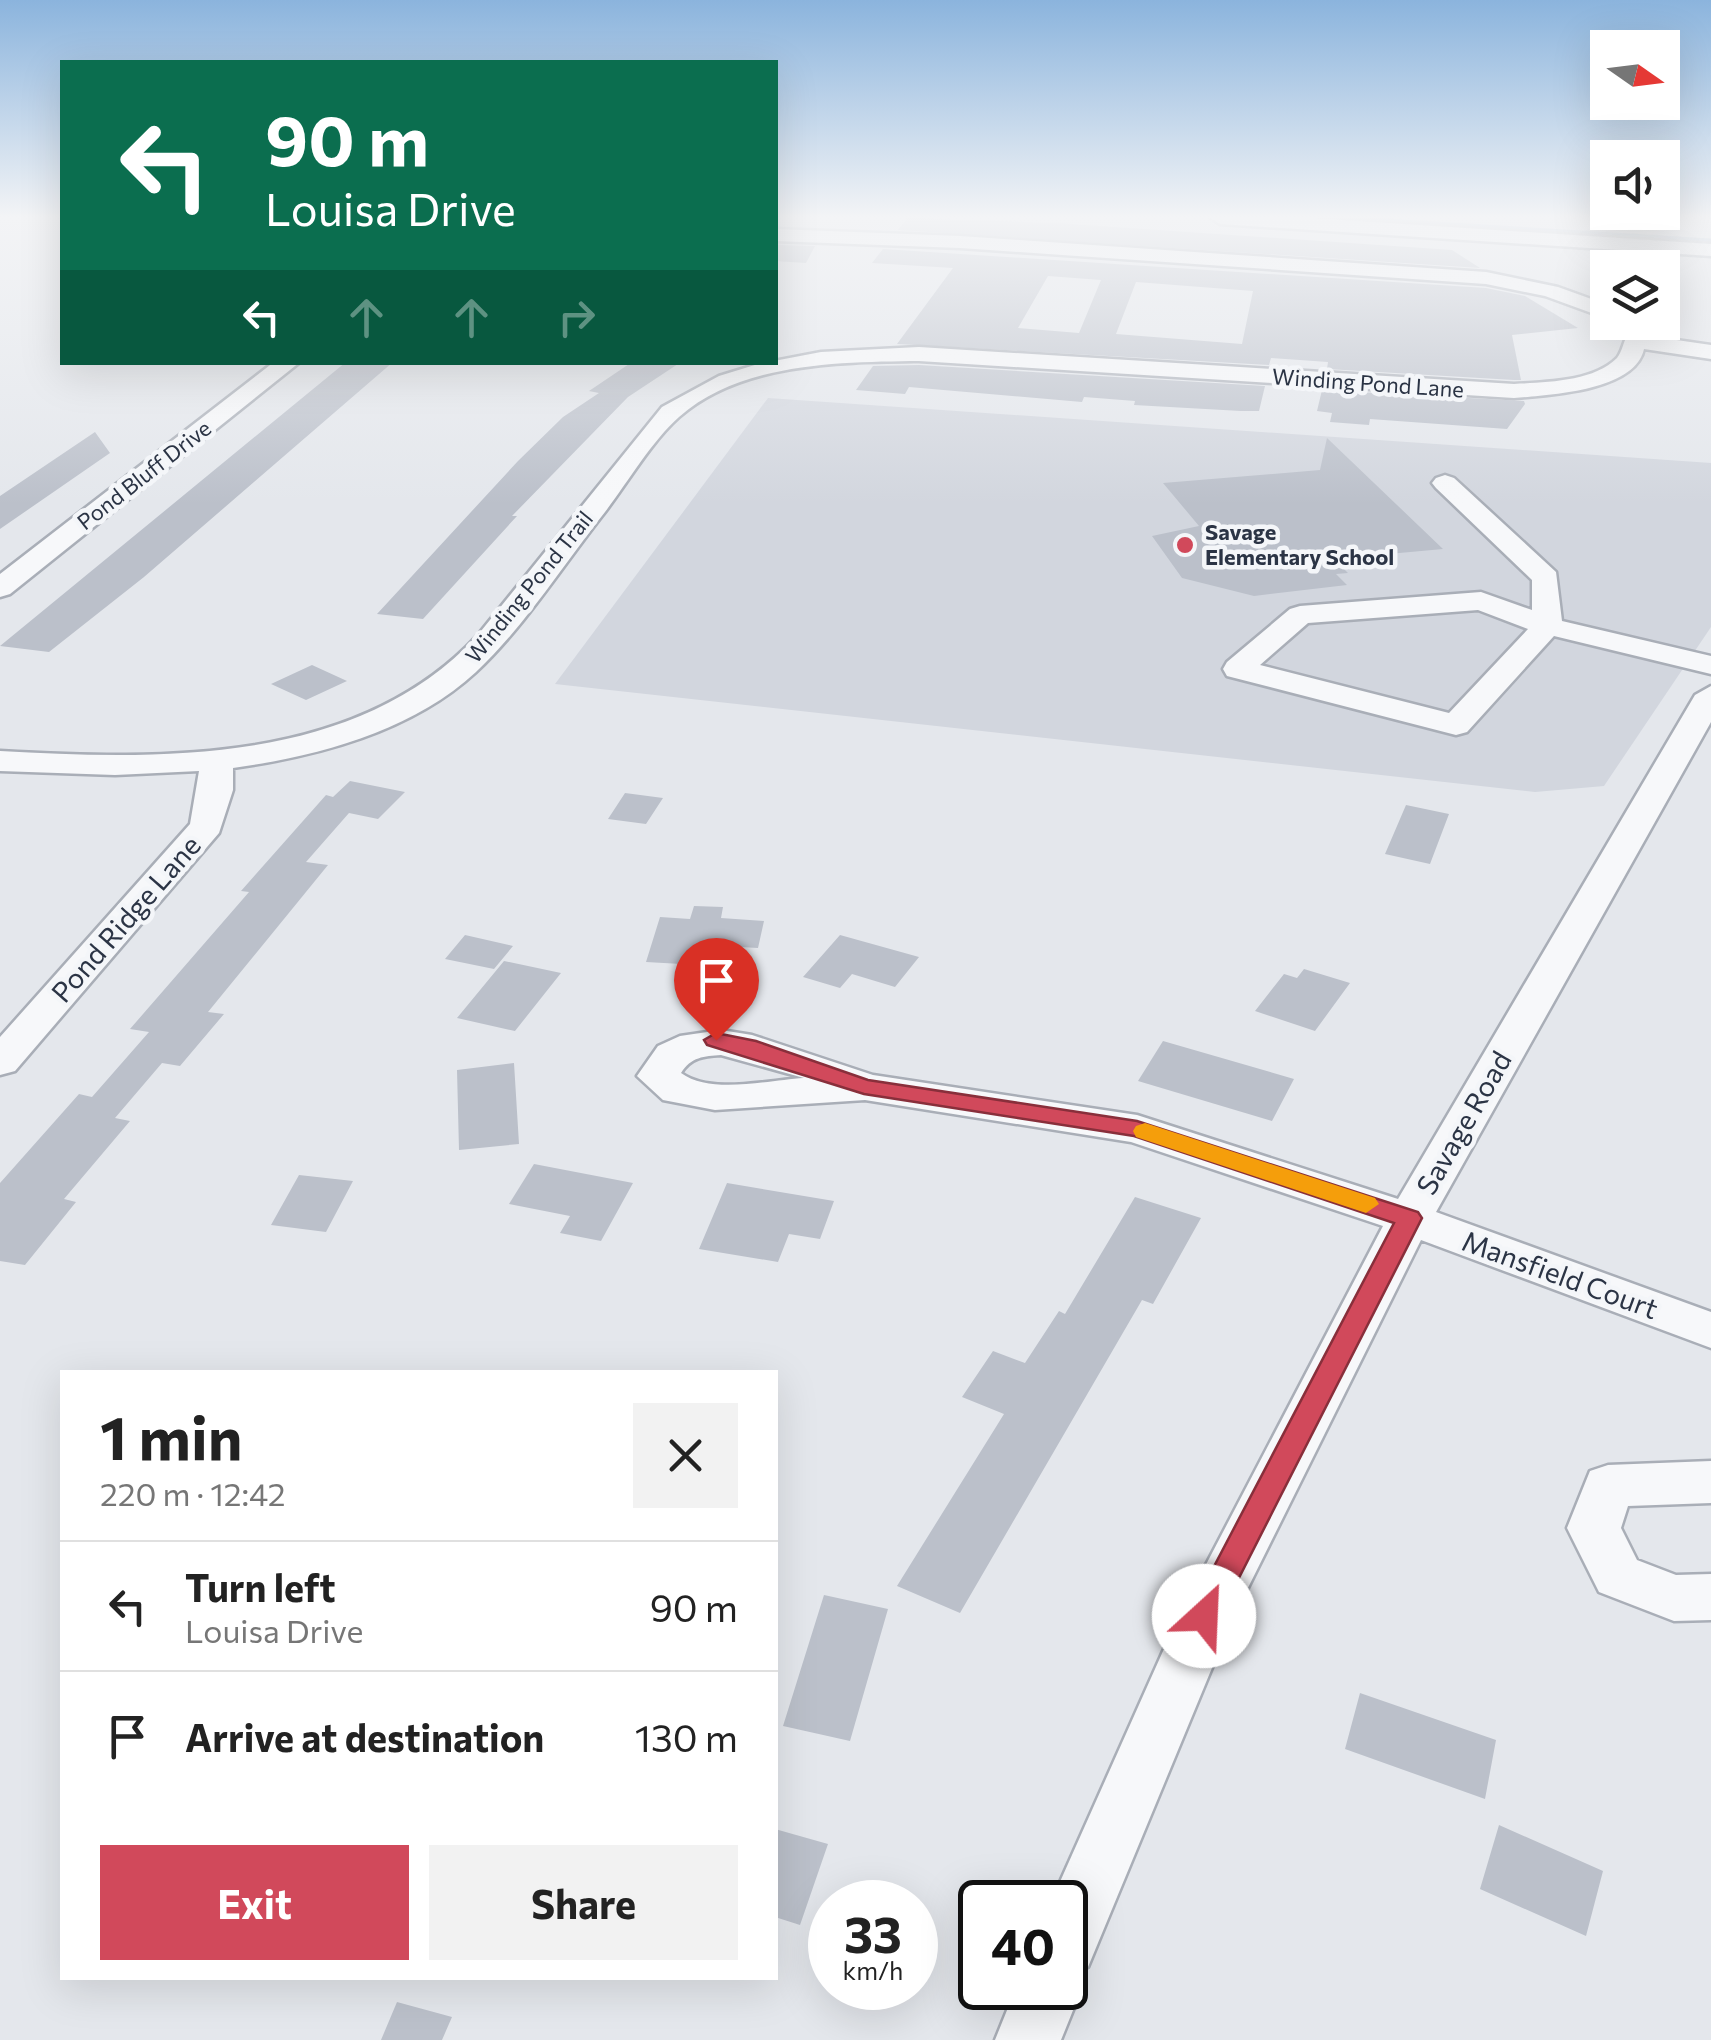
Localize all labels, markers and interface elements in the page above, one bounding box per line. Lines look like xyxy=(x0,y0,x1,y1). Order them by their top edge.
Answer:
north arrow xyxy=(1590,30,1680,120)
map controls xyxy=(1590,30,1680,340)
text: 90 m xyxy=(265,95,429,180)
icon: left xyxy=(100,100,230,230)
button: sound xyxy=(1590,140,1680,230)
text: Louisa Drive xyxy=(265,180,516,235)
button: layers xyxy=(1590,250,1680,340)
icon: left xyxy=(234,290,289,345)
icon: ahead xyxy=(339,290,394,345)
icon: ahead xyxy=(444,290,499,345)
icon: right xyxy=(549,290,604,345)
street label: Winding Pond Lane xyxy=(1271,362,1465,403)
street label: Pond Bluff Drive xyxy=(71,414,216,535)
street label: Winding Pond Trail xyxy=(459,505,598,668)
place label: Savage Elementary School xyxy=(1205,518,1394,570)
marker: Savage Elementary School xyxy=(1174,534,1196,556)
street label: Pond Ridge Lane xyxy=(44,828,207,1009)
pin xyxy=(674,938,759,1041)
icon: arrive xyxy=(689,953,744,1008)
street label: Savage Road xyxy=(1408,1045,1518,1200)
street label: Mansfield Court xyxy=(1458,1223,1663,1325)
text: 1 min xyxy=(100,1399,242,1472)
button: close xyxy=(633,1403,738,1508)
text: 220 m · 12:42 xyxy=(100,1473,286,1513)
text: Turn left xyxy=(185,1563,336,1610)
position arrow xyxy=(1152,1564,1256,1668)
icon: left xyxy=(100,1579,155,1634)
text: 90 m xyxy=(650,1583,738,1630)
text: Louisa Drive xyxy=(185,1610,363,1650)
icon: arrive xyxy=(100,1709,155,1764)
text: Arrive at destination xyxy=(185,1713,544,1760)
text: 130 m xyxy=(635,1713,738,1760)
button: Exit xyxy=(100,1845,409,1960)
button: Share xyxy=(429,1845,738,1960)
speed limit sign: 40 xyxy=(958,1880,1088,2010)
text: 33 xyxy=(844,1902,902,1963)
text: km/h xyxy=(843,1955,903,1985)

